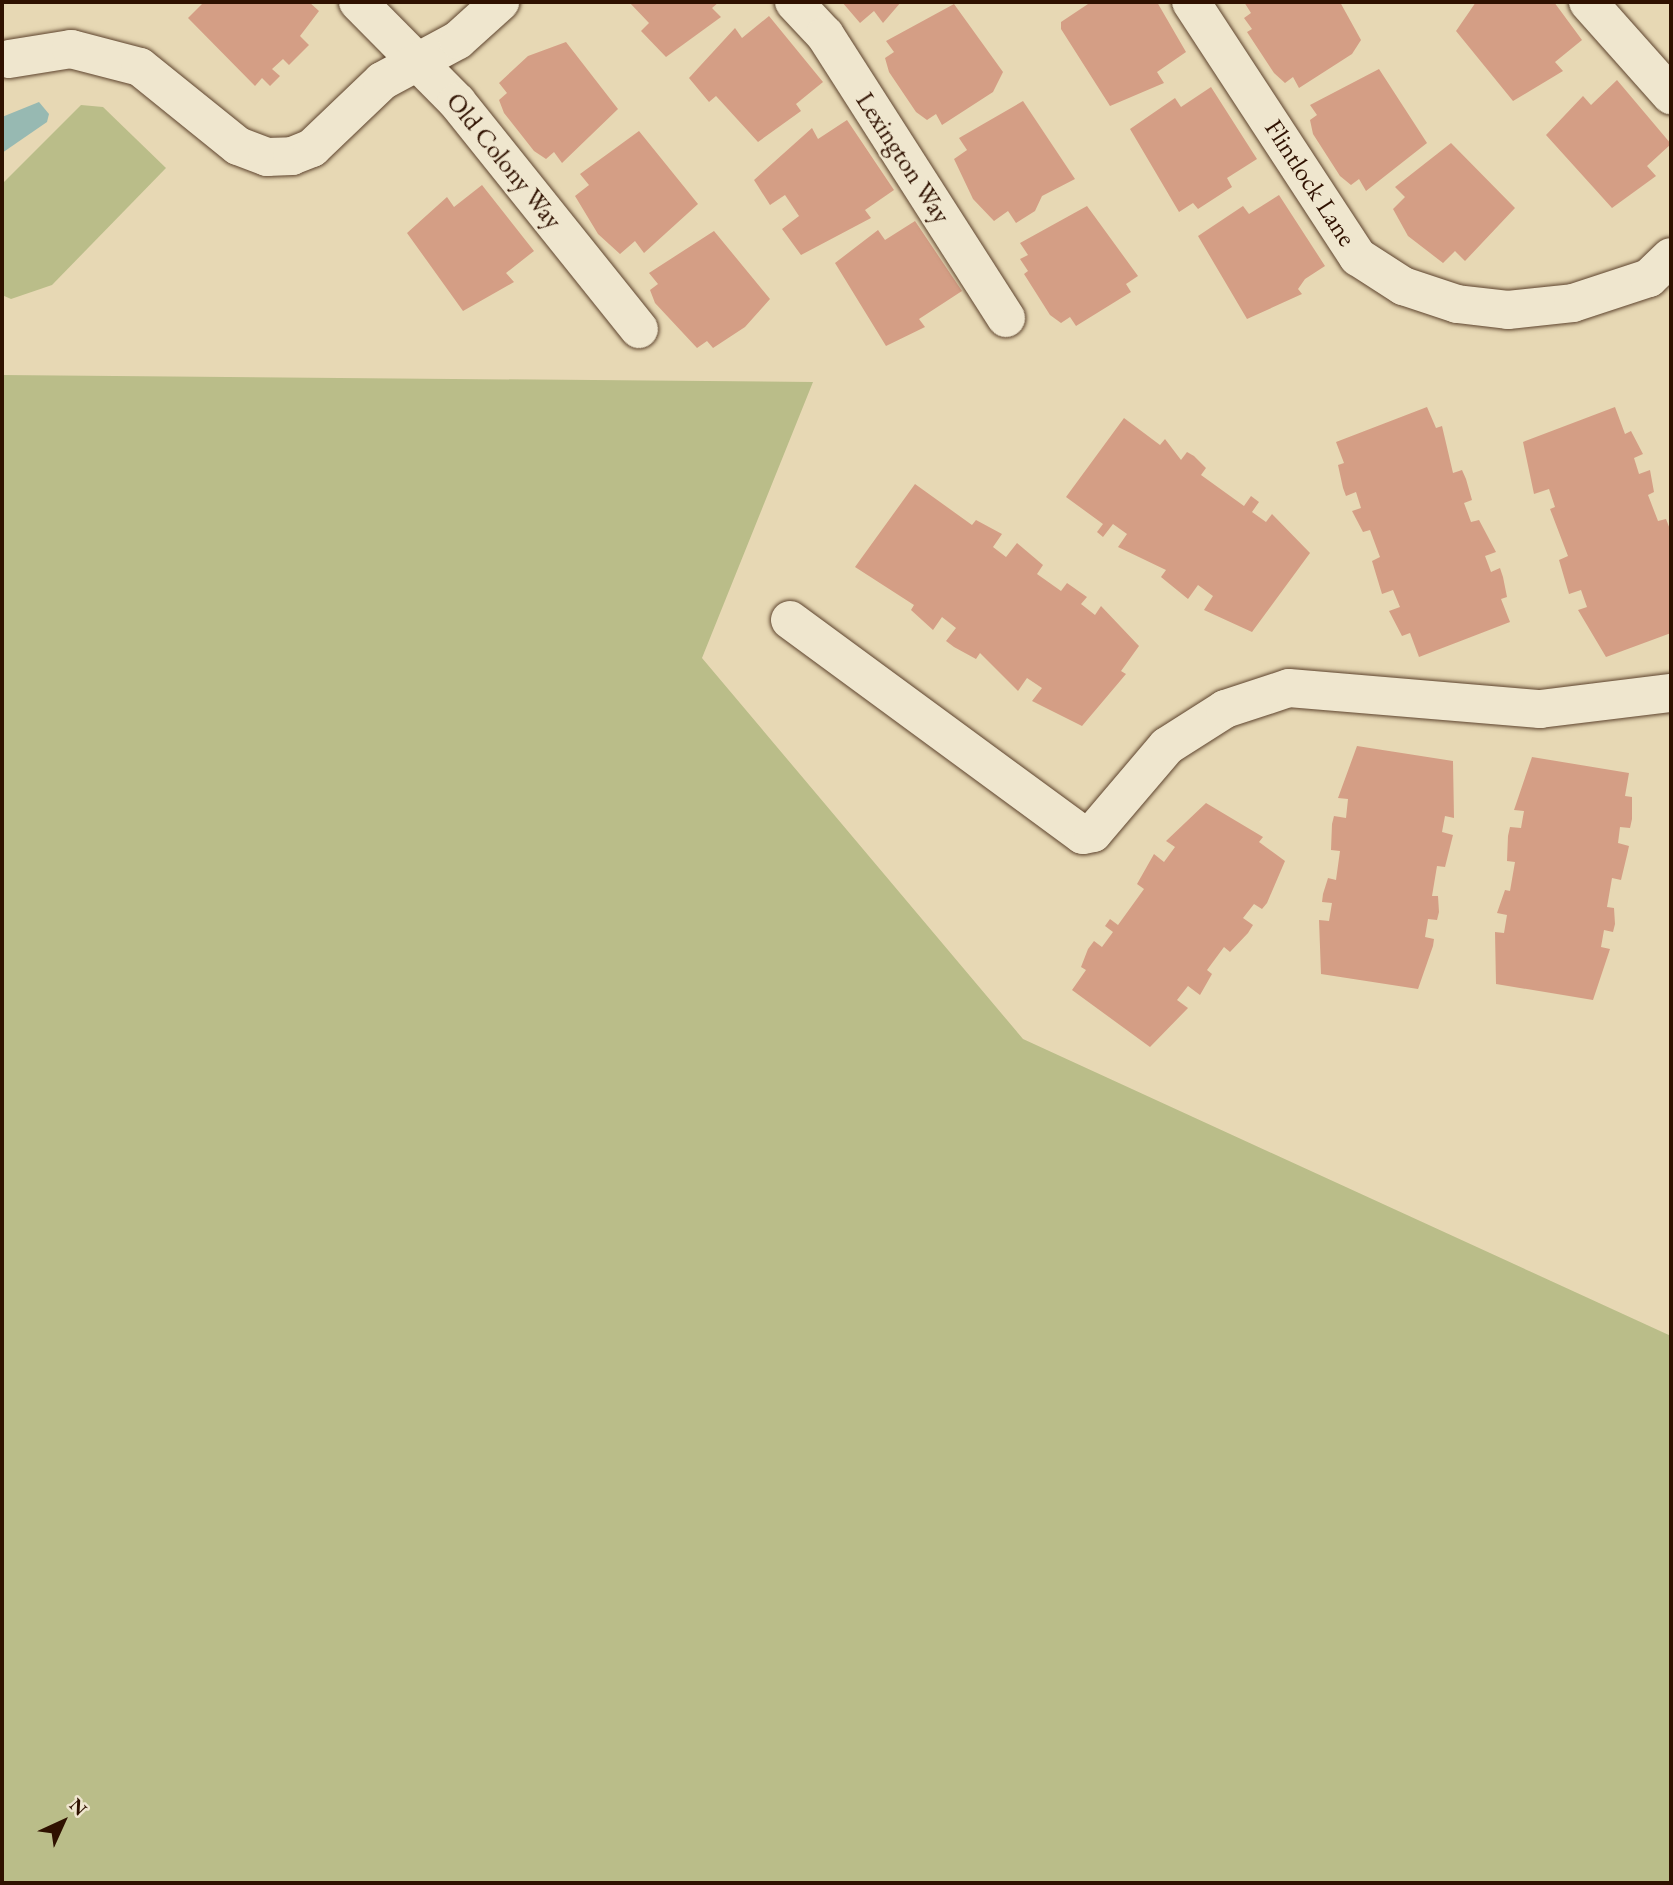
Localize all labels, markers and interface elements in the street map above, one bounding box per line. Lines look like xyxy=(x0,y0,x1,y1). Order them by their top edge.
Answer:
street label: Old Colony Way xyxy=(439,86,569,236)
street label: Lexington Way xyxy=(849,87,957,229)
street label: Flintlock Lane xyxy=(1258,114,1362,252)
north arrow xyxy=(28,1787,98,1857)
text: N xyxy=(64,1793,92,1821)

